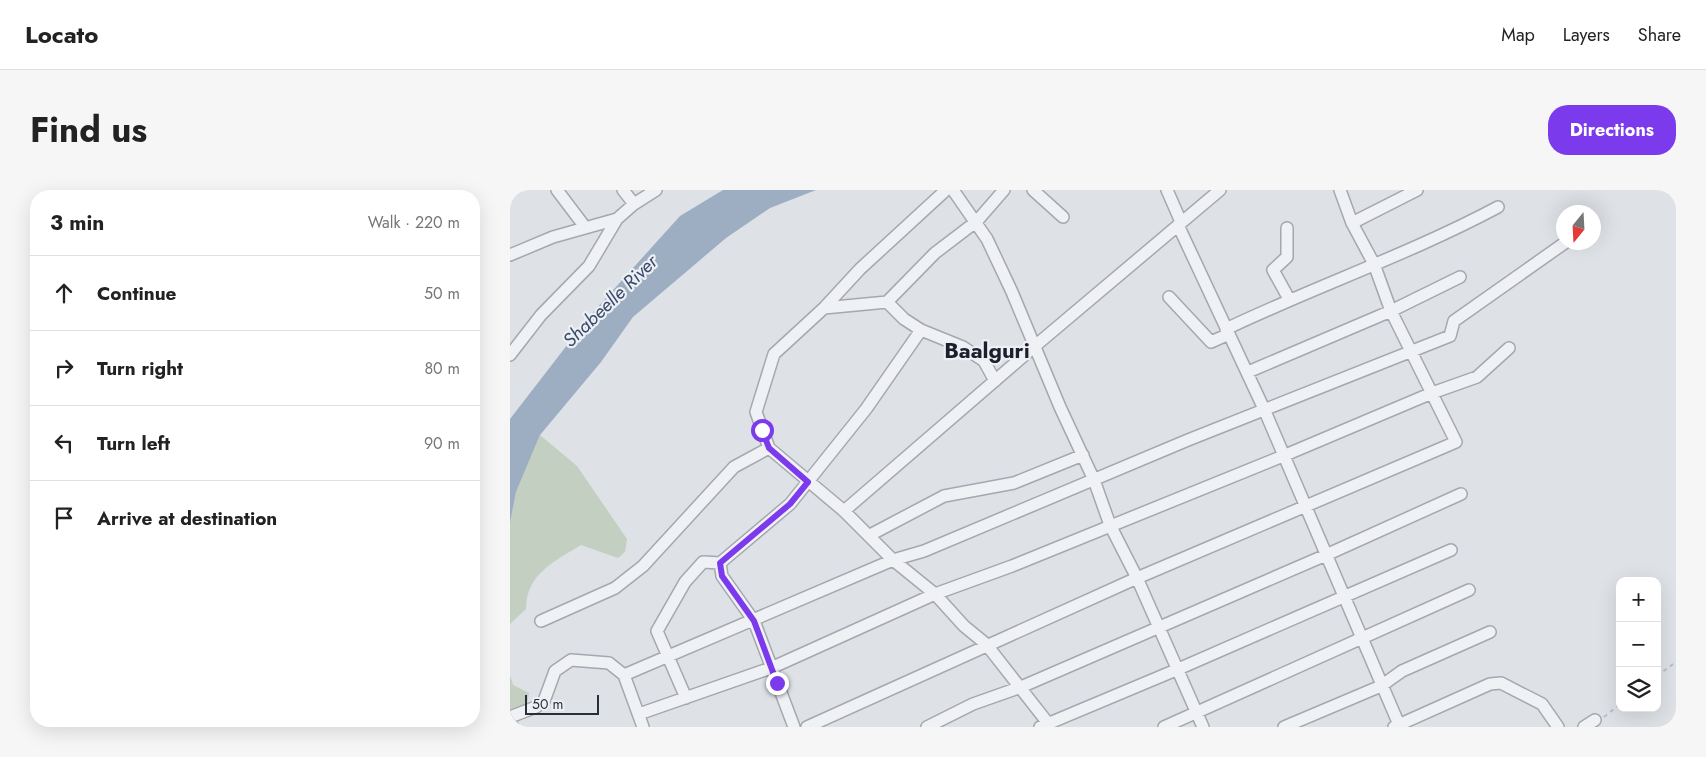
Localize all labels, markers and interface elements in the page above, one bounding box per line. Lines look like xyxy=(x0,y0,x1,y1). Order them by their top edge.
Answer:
text: Locato xyxy=(25,17,98,52)
text: Map xyxy=(1501,22,1535,48)
text: Layers xyxy=(1563,22,1610,48)
text: Share xyxy=(1638,22,1681,48)
text: Find us xyxy=(30,105,147,155)
button: Directions xyxy=(1548,105,1676,155)
north arrow xyxy=(1556,205,1601,250)
text: 3 min xyxy=(50,208,104,238)
text: Walk · 220 m xyxy=(368,211,460,234)
water label: Shabeelle River xyxy=(557,248,665,353)
icon: ahead xyxy=(50,279,78,307)
text: Continue xyxy=(97,280,176,307)
text: 50 m xyxy=(424,282,460,305)
district label: Baalguri xyxy=(944,334,1030,366)
icon: right xyxy=(50,354,78,382)
text: Turn right xyxy=(97,355,183,382)
text: 80 m xyxy=(424,357,460,380)
route start xyxy=(751,419,774,442)
icon: left xyxy=(50,429,78,457)
text: Turn left xyxy=(97,430,170,457)
text: 90 m xyxy=(424,432,460,455)
icon: arrive xyxy=(50,504,78,532)
text: Arrive at destination xyxy=(97,505,277,532)
map controls xyxy=(1616,577,1661,712)
button: + xyxy=(1616,577,1661,622)
button: − xyxy=(1616,622,1661,667)
button: layers xyxy=(1616,667,1661,712)
route end xyxy=(766,672,789,695)
scale bar xyxy=(525,692,599,715)
text: 50 m xyxy=(532,694,563,714)

